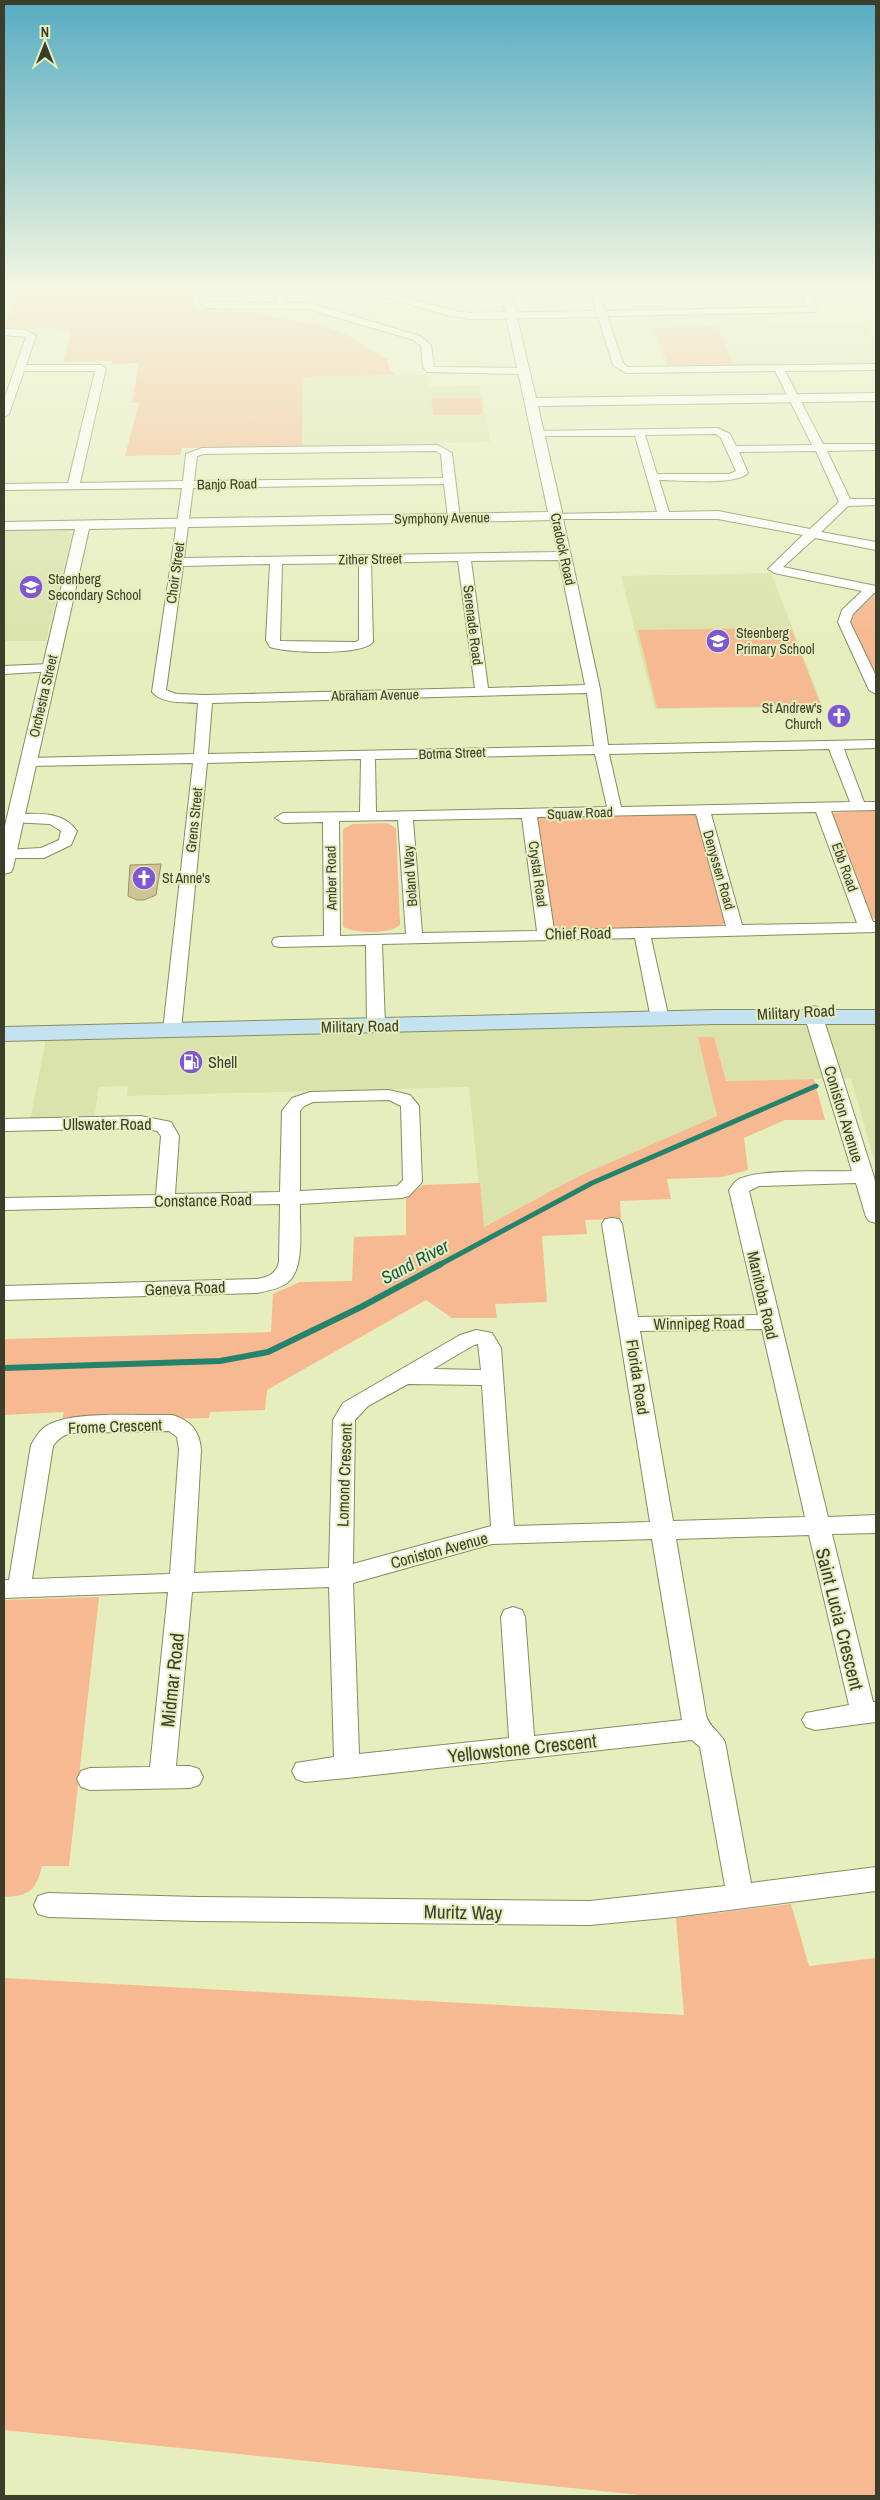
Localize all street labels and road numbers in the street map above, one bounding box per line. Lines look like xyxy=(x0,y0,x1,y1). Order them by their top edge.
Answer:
street label: Banjo Road xyxy=(197,474,257,494)
street label: Symphony Avenue xyxy=(394,508,490,528)
street label: Cradock Road xyxy=(547,511,579,587)
street label: Choir Street xyxy=(162,541,188,605)
street label: Zither Street xyxy=(338,549,402,569)
street label: Serenade Road xyxy=(459,584,487,666)
street label: Orchestra Street xyxy=(25,653,61,739)
street label: Abraham Avenue xyxy=(330,685,419,705)
street label: Botma Street xyxy=(418,743,486,763)
street label: Grens Street xyxy=(182,787,206,853)
street label: Squaw Road xyxy=(547,803,613,823)
street label: Denyssen Road xyxy=(699,828,739,912)
street label: Crystal Road xyxy=(524,840,552,908)
street label: Ebb Road xyxy=(828,840,862,894)
street label: Boland Way xyxy=(399,844,421,907)
street label: Amber Road xyxy=(321,846,341,911)
street label: Chief Road xyxy=(545,921,611,945)
street label: Military Road xyxy=(756,999,836,1025)
street label: Military Road xyxy=(321,1014,399,1038)
street label: Coniston Avenue xyxy=(819,1063,869,1165)
street label: Ullswater Road xyxy=(63,1113,151,1135)
street label: Constance Road xyxy=(154,1188,252,1212)
street label: Manitoba Road xyxy=(742,1249,784,1341)
street label: Geneva Road xyxy=(144,1276,226,1300)
street label: Winnipeg Road xyxy=(653,1311,745,1335)
street label: Florida Road xyxy=(621,1338,655,1416)
street label: Frome Crescent xyxy=(68,1413,163,1439)
street label: Lomond Crescent xyxy=(331,1423,357,1527)
street label: Coniston Avenue xyxy=(388,1526,490,1574)
street label: Saint Lucia Crescent xyxy=(810,1545,870,1693)
street label: Midmar Road xyxy=(154,1632,190,1728)
street label: Yellowstone Crescent xyxy=(446,1727,598,1769)
street label: Muritz Way xyxy=(424,1898,503,1926)

